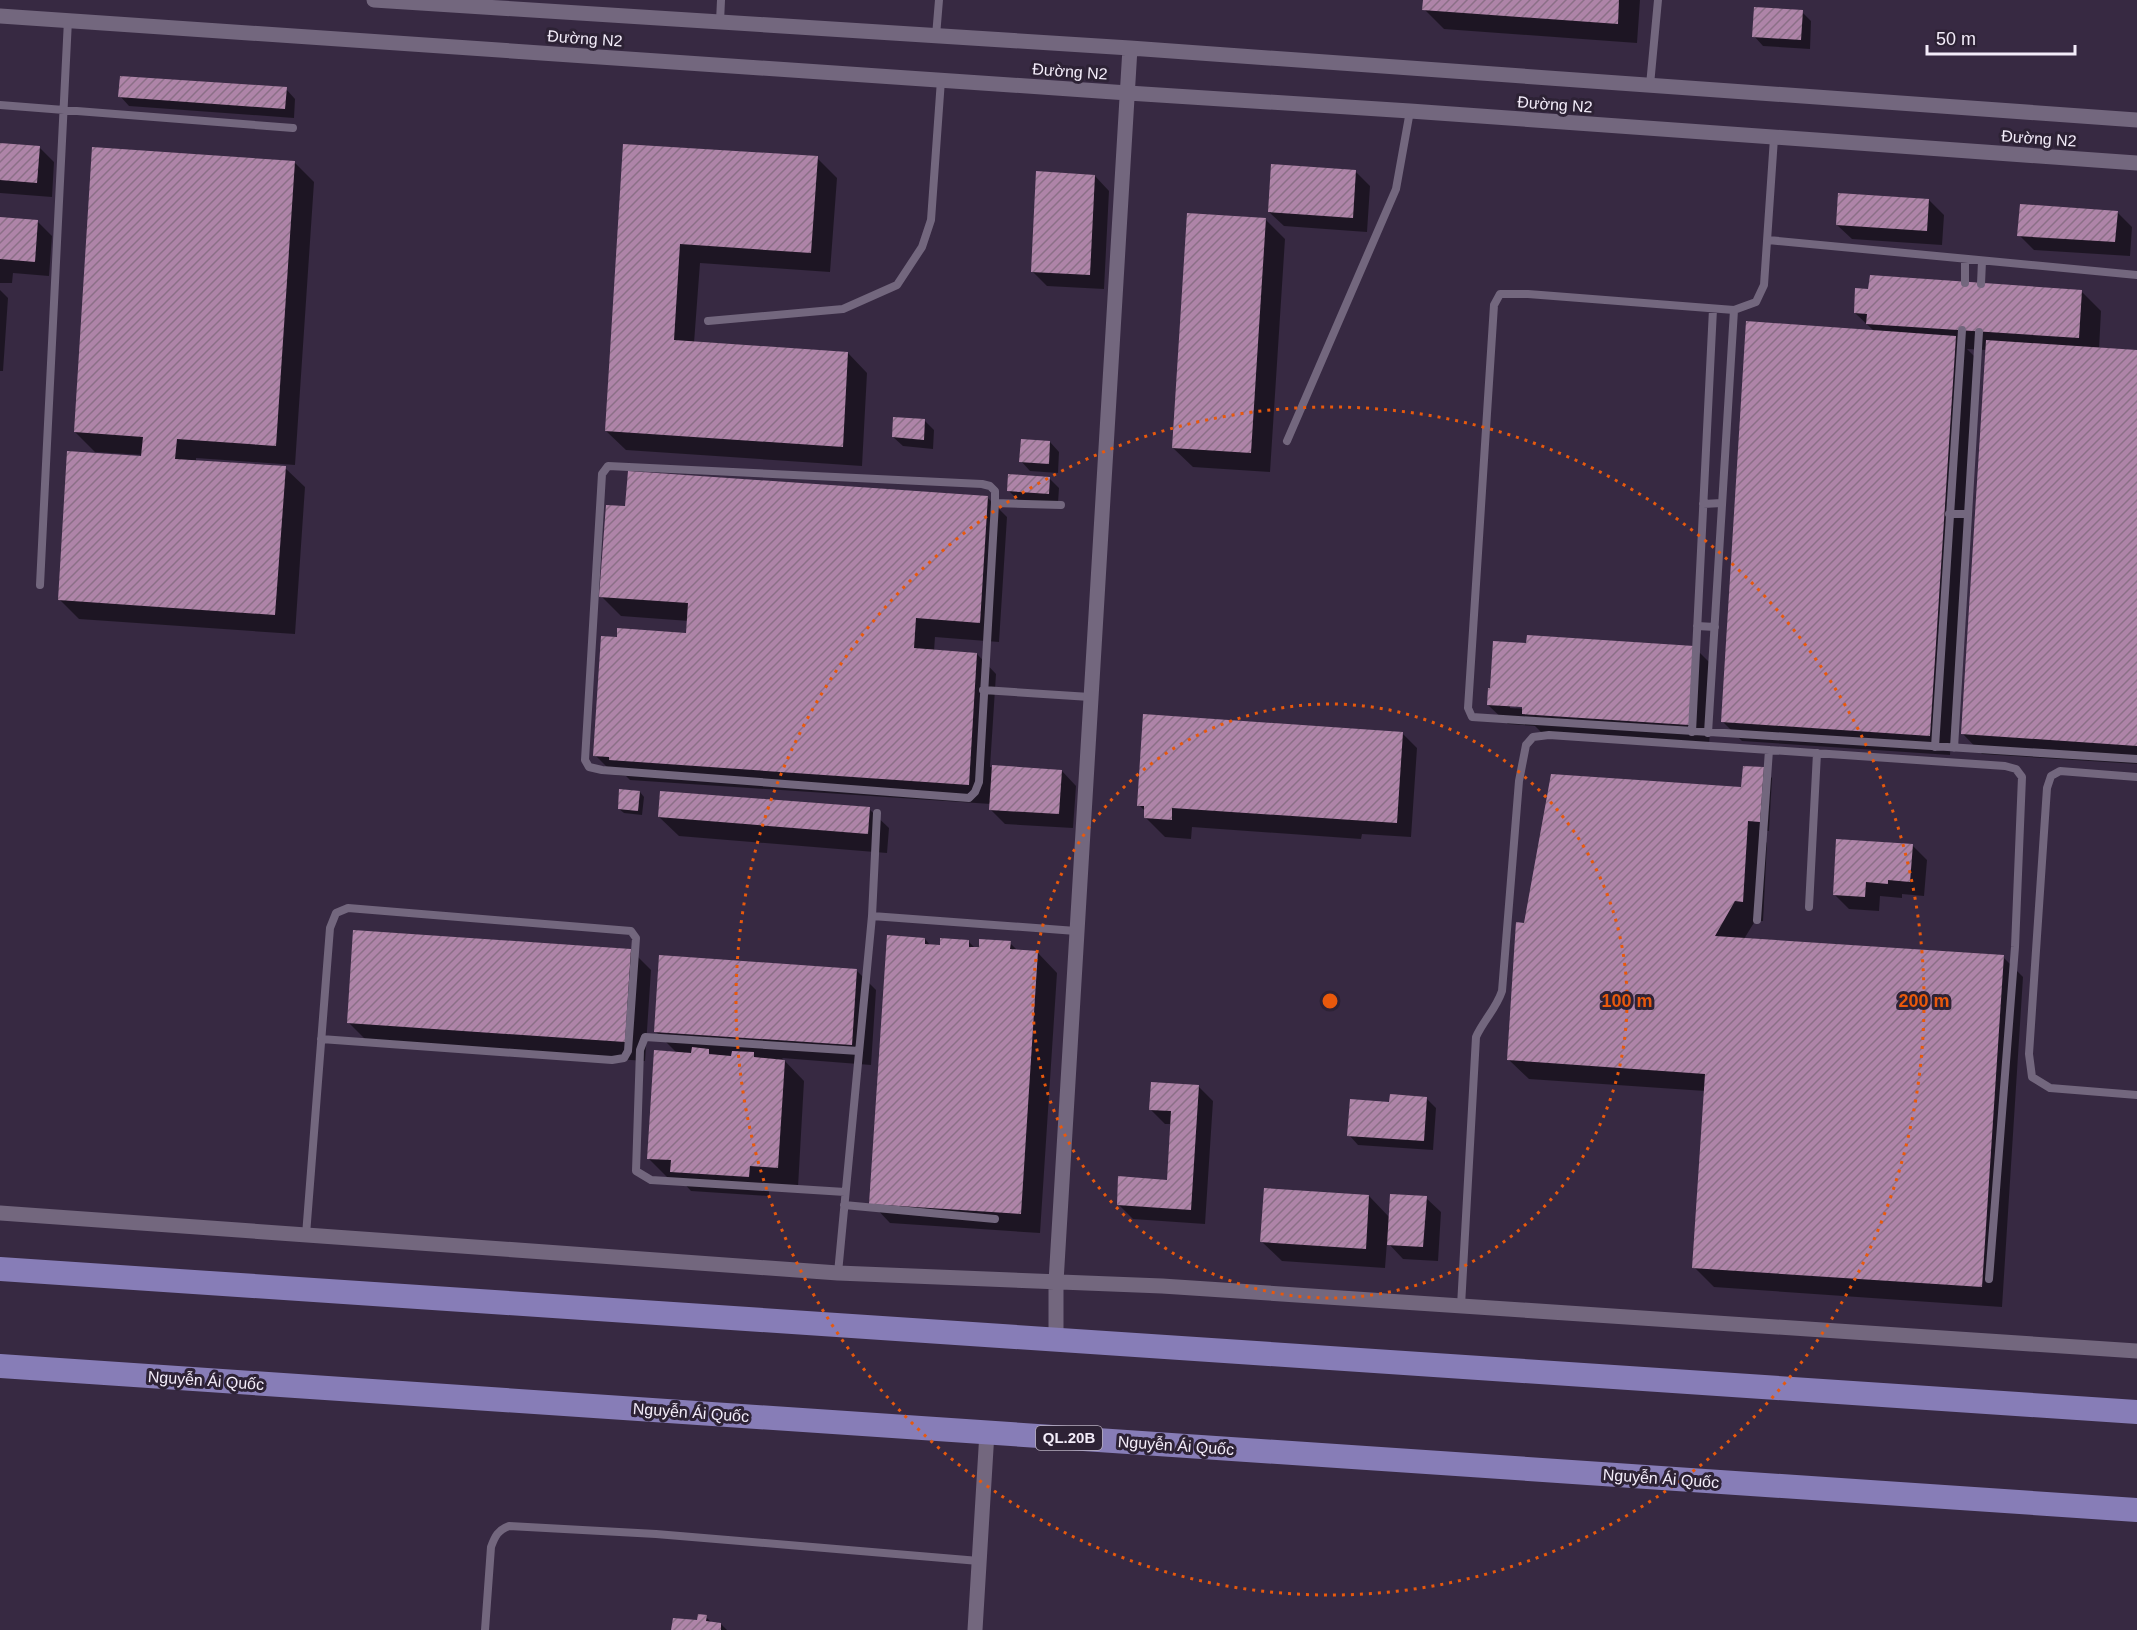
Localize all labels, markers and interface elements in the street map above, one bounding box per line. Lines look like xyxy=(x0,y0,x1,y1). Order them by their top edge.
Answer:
scale bar xyxy=(1927,18,2076,56)
street label: Đường N2 xyxy=(547,27,623,50)
text: 50 m xyxy=(1936,29,1976,49)
street label: Đường N2 xyxy=(1032,60,1108,83)
street label: Đường N2 xyxy=(1517,93,1593,116)
street label: Đường N2 xyxy=(2001,127,2077,150)
centre of rings xyxy=(1320,991,1340,1011)
text: 100 m xyxy=(1601,991,1653,1011)
text: 200 m xyxy=(1898,991,1950,1011)
street label: Nguyễn Ái Quốc xyxy=(147,1367,265,1393)
street label: Nguyễn Ái Quốc xyxy=(632,1399,750,1425)
road number: QL.20B xyxy=(1036,1426,1102,1450)
street label: Nguyễn Ái Quốc xyxy=(1117,1432,1235,1458)
street label: Nguyễn Ái Quốc xyxy=(1602,1465,1720,1491)

